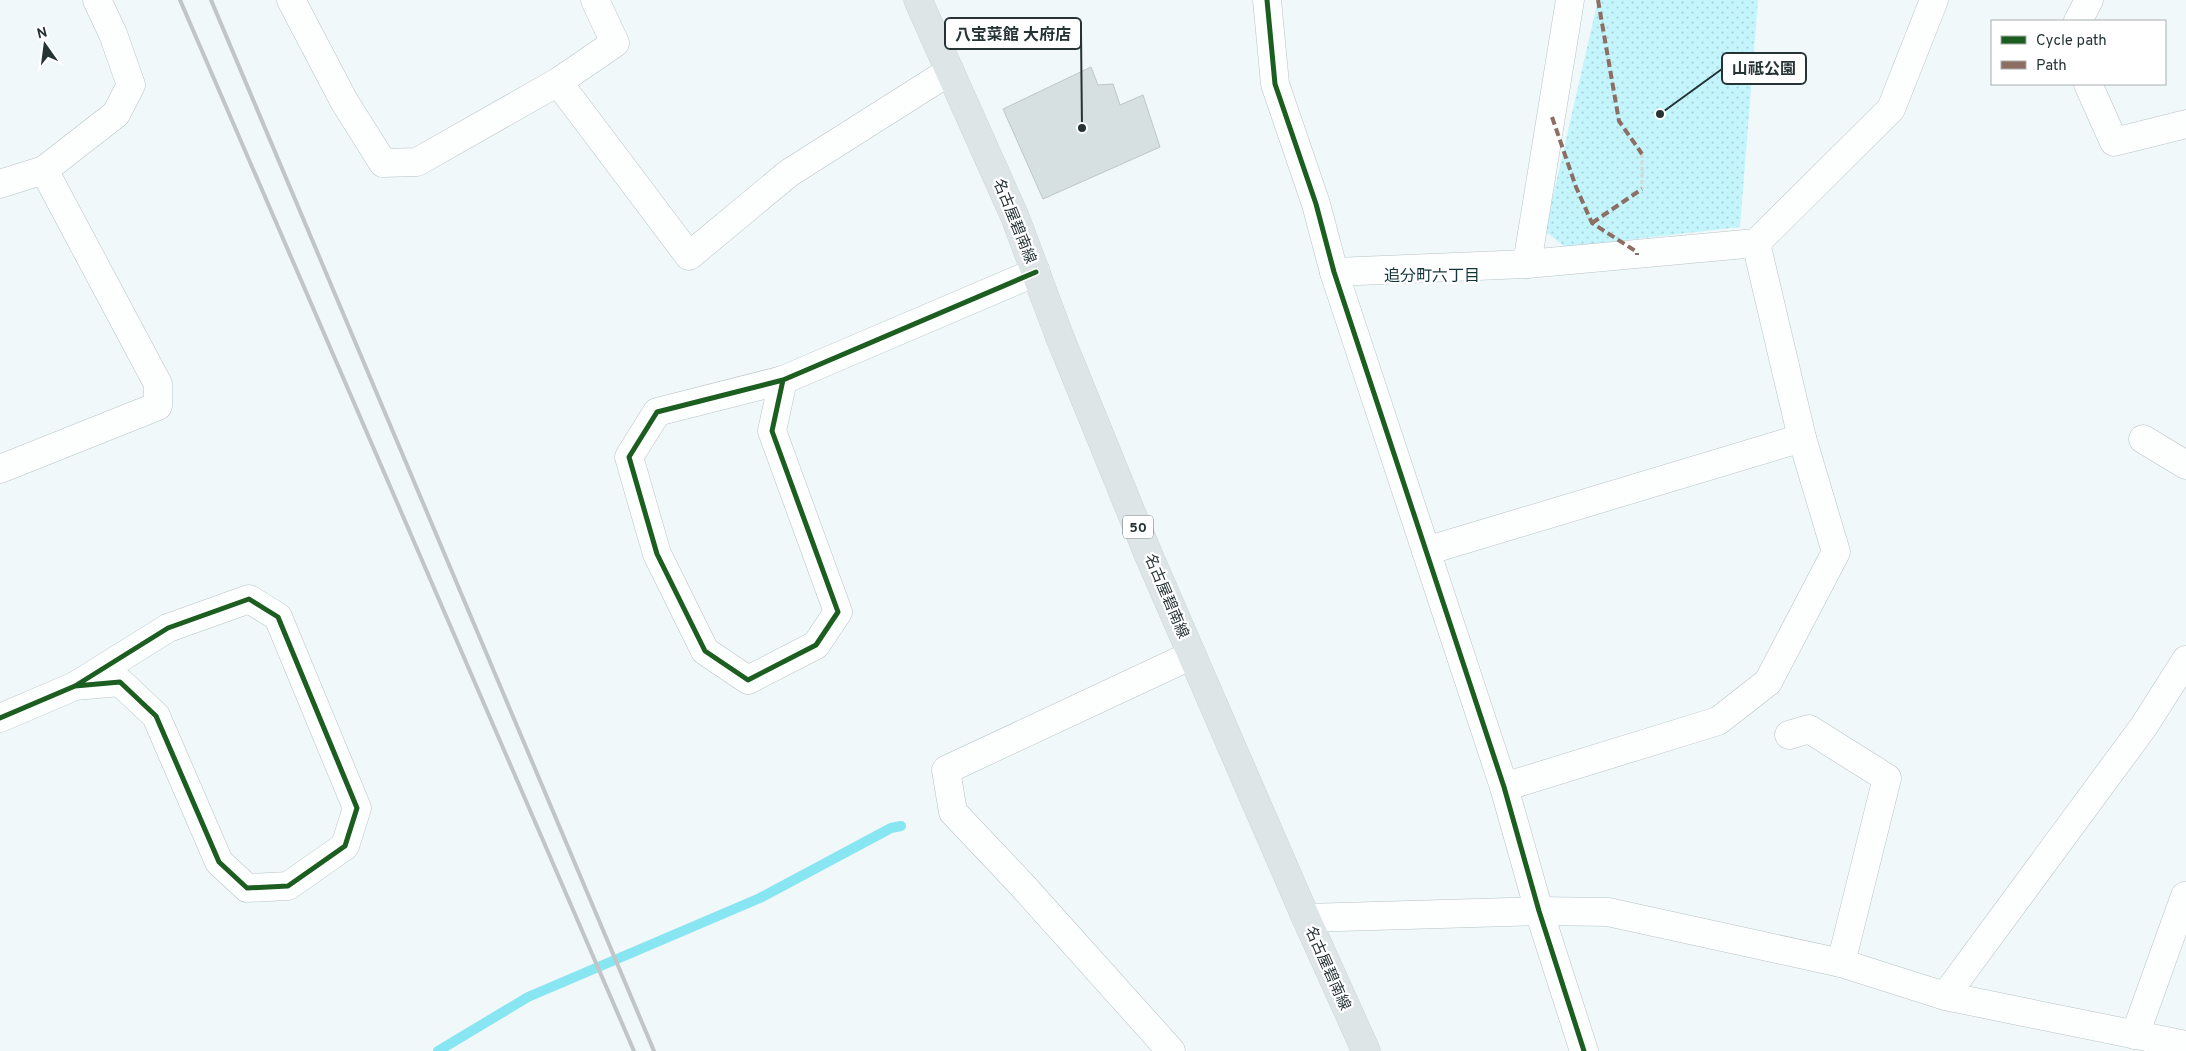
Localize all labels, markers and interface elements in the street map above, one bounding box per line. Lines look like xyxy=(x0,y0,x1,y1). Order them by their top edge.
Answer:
callout: 八宝菜館 大府店 xyxy=(945,18,1081,49)
north arrow xyxy=(20,20,70,70)
legend xyxy=(1991,20,2166,85)
text: N xyxy=(35,24,49,43)
text: 八宝菜館 大府店 xyxy=(955,26,1071,46)
text: Cycle path xyxy=(2036,32,2107,51)
callout: 山祗公園 xyxy=(1722,53,1806,84)
text: Path xyxy=(2036,57,2067,76)
text: 山祗公園 xyxy=(1732,60,1796,80)
street label: 名古屋碧南線 xyxy=(988,176,1039,267)
district label: 追分町六丁目 xyxy=(1384,267,1480,287)
road number: 50 xyxy=(1123,516,1153,538)
street label: 名古屋碧南線 xyxy=(1139,551,1192,642)
street label: 名古屋碧南線 xyxy=(1300,924,1354,1014)

